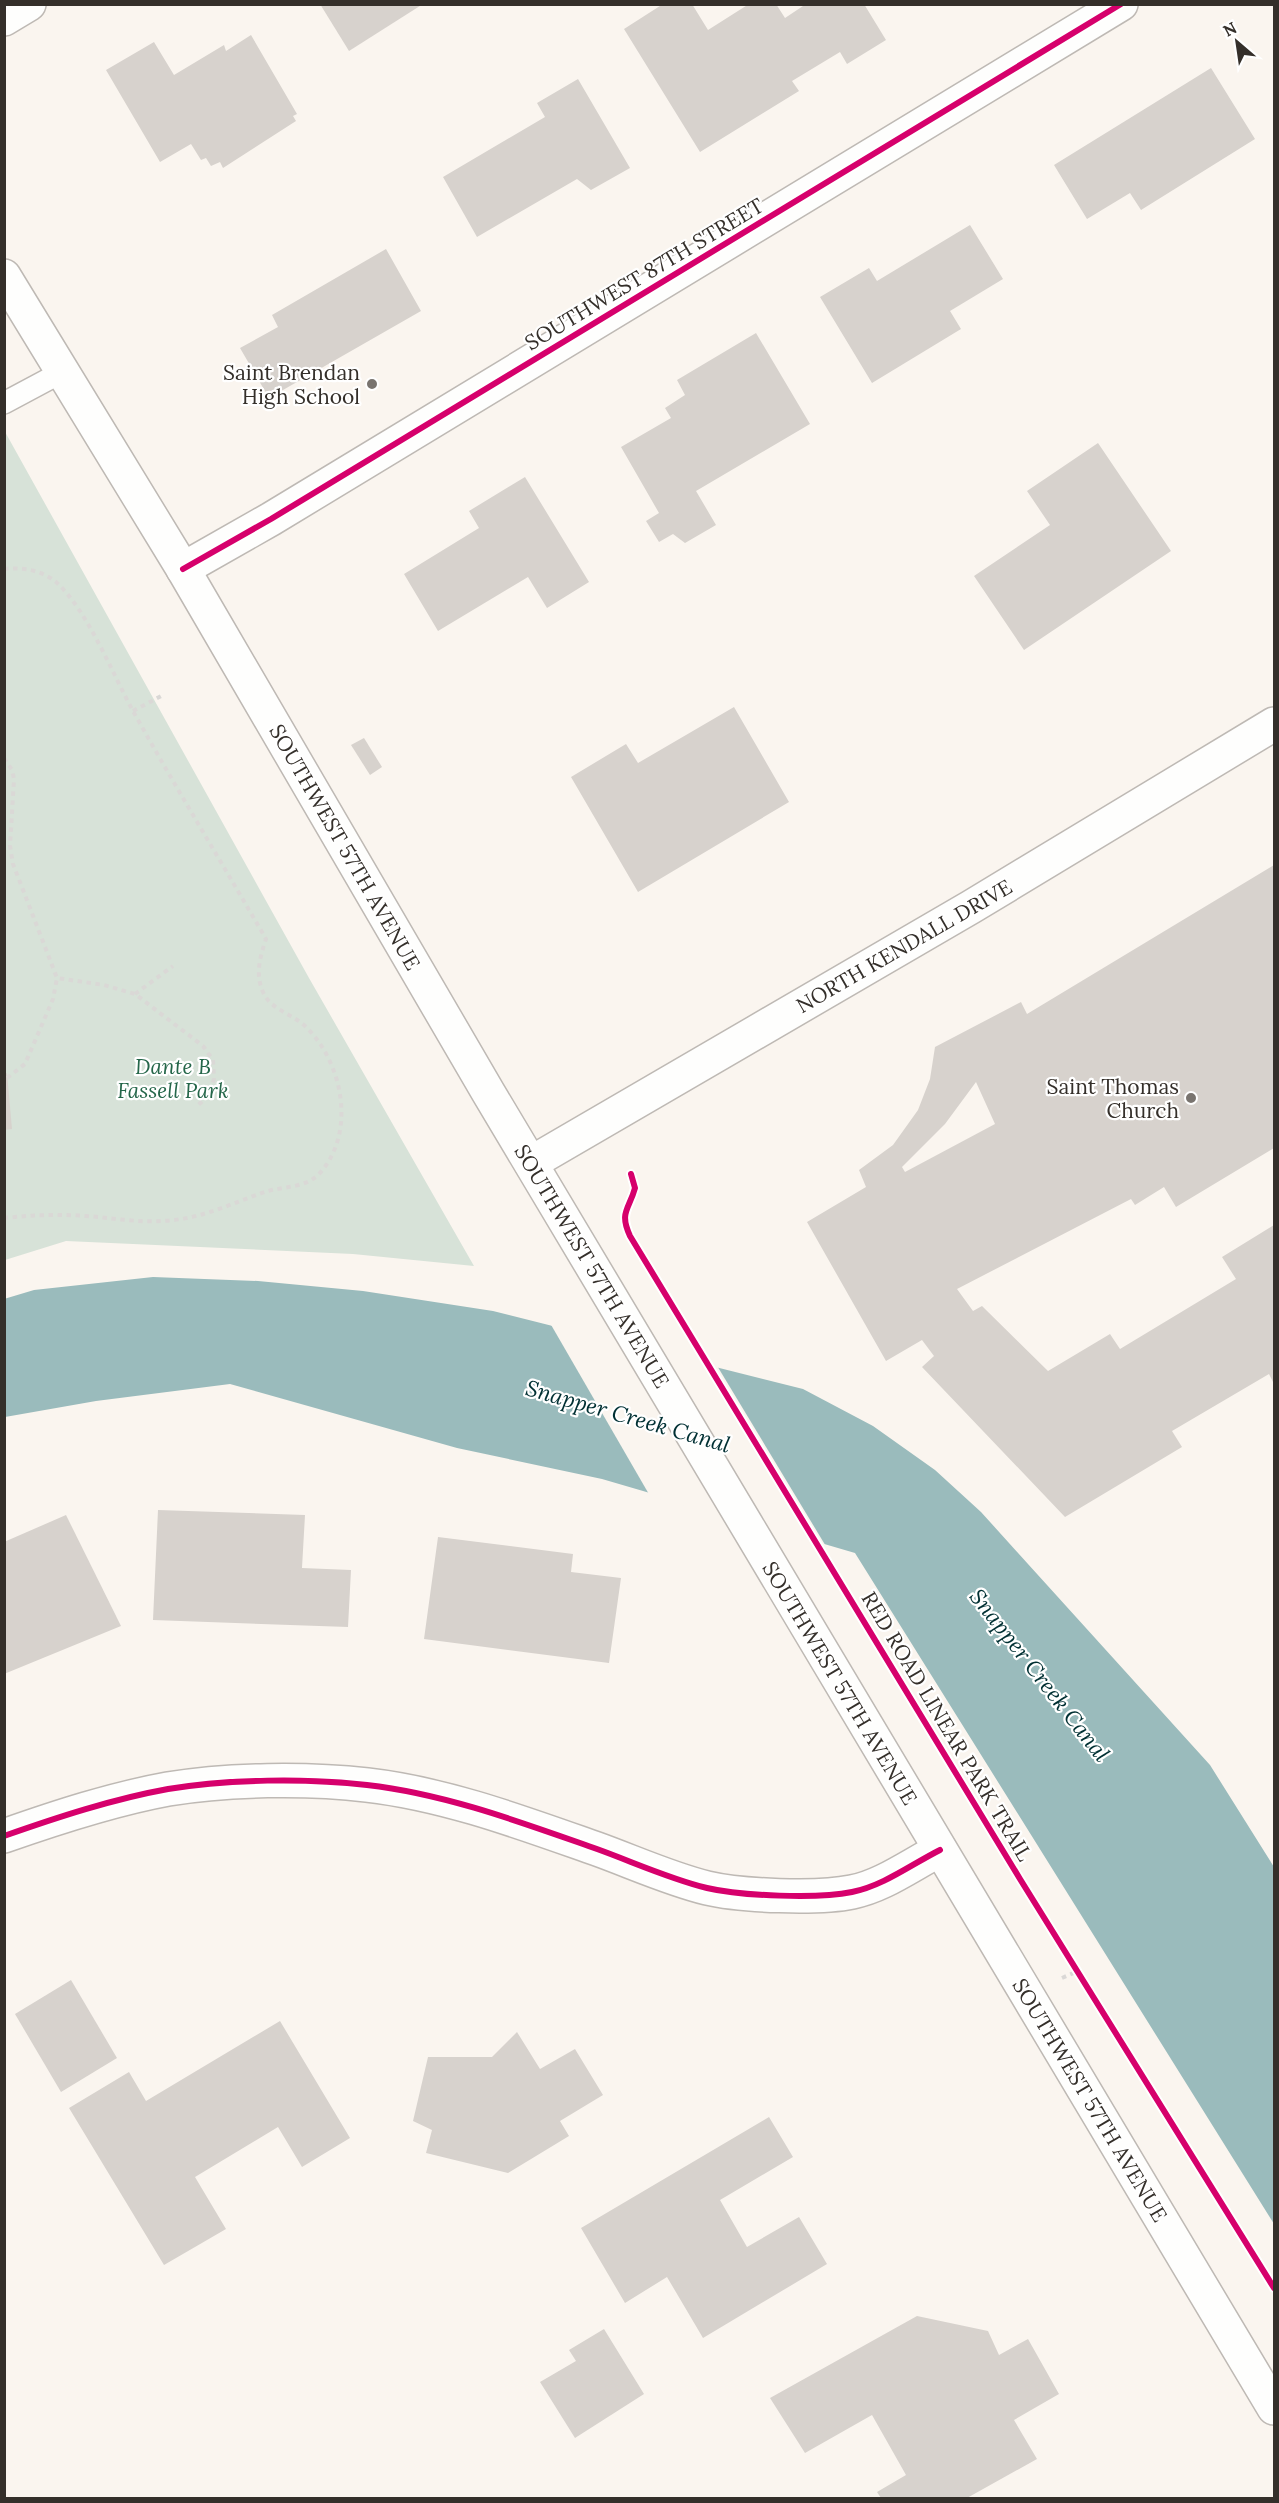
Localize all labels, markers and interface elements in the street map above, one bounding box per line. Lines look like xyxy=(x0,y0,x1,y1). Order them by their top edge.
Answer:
north arrow xyxy=(1207,12,1267,72)
text: N xyxy=(1219,17,1240,41)
street label: SOUTHWEST 87TH STREET xyxy=(520,192,768,356)
place label: Saint Brendan High School xyxy=(223,359,360,410)
marker: Saint Brendan High School xyxy=(365,377,379,391)
street label: SOUTHWEST 57TH AVENUE xyxy=(263,719,427,975)
street label: NORTH KENDALL DRIVE xyxy=(791,873,1017,1019)
park label: Dante B Fassell Park xyxy=(117,1053,229,1104)
place label: Saint Thomas Church xyxy=(1047,1073,1179,1124)
marker: Saint Thomas Church xyxy=(1184,1091,1198,1105)
street label: SOUTHWEST 57TH AVENUE xyxy=(508,1139,676,1393)
water label: Snapper Creek Canal xyxy=(522,1373,734,1459)
street label: SOUTHWEST 57TH AVENUE xyxy=(756,1556,924,1810)
water label: Snapper Creek Canal xyxy=(964,1583,1116,1767)
street label: RED ROAD LINEAR PARK TRAIL xyxy=(856,1586,1038,1866)
street label: SOUTHWEST 57TH AVENUE xyxy=(1006,1973,1174,2227)

